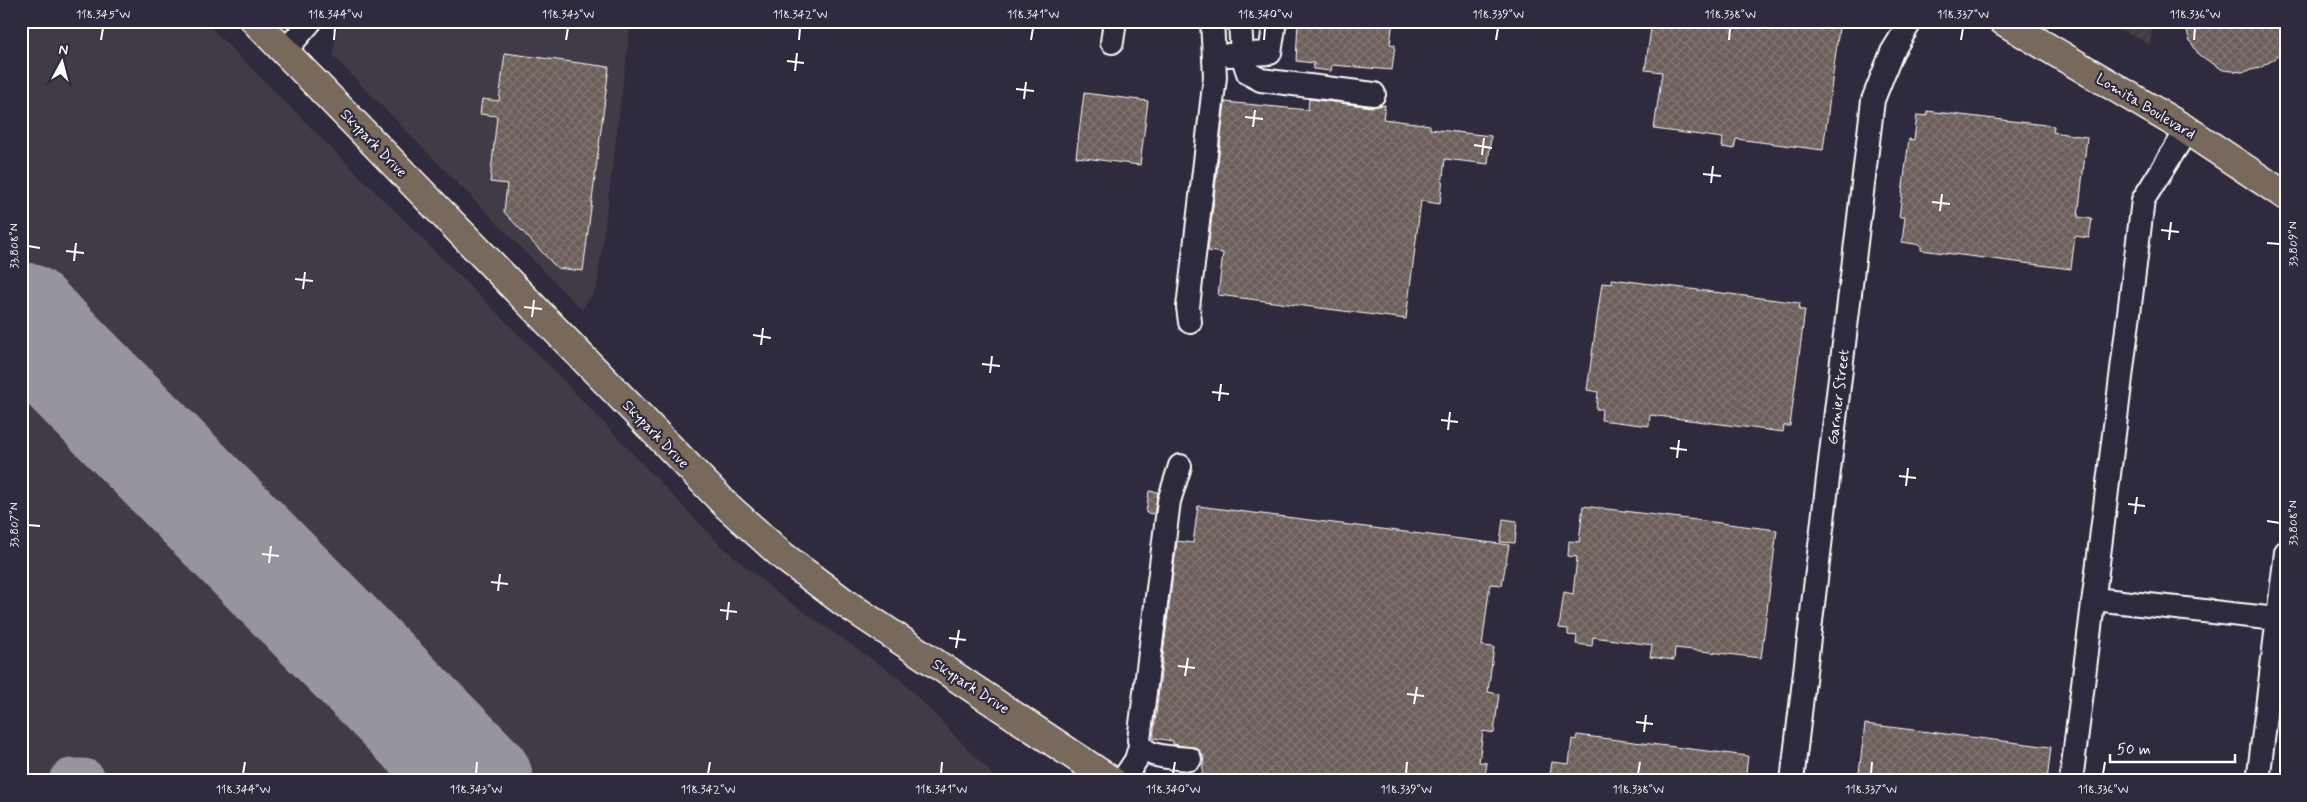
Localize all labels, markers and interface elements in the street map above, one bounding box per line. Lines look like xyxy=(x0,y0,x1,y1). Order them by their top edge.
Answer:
text: 118.345°W xyxy=(76,7,130,23)
text: 118.344°W xyxy=(308,7,362,23)
text: 118.343°W xyxy=(542,7,594,23)
text: 118.342°W xyxy=(773,7,827,23)
text: 118.341°W xyxy=(1007,7,1059,23)
text: 118.340°W xyxy=(1238,7,1292,23)
text: 118.339°W xyxy=(1472,7,1524,23)
text: 118.338°W xyxy=(1704,7,1756,23)
text: 118.337°W xyxy=(1937,7,1989,23)
text: 118.336°W xyxy=(2170,7,2221,23)
north arrow xyxy=(38,38,88,88)
text: N xyxy=(58,41,69,60)
street label: Lomita Boulevard xyxy=(2092,69,2199,144)
street label: Skypark Drive xyxy=(335,105,411,183)
text: 33.809°N xyxy=(2286,221,2302,267)
text: 33.808°N xyxy=(7,223,23,269)
street label: Garnier Street xyxy=(1823,348,1855,446)
street label: Skypark Drive xyxy=(617,396,693,474)
text: 33.808°N xyxy=(2286,500,2302,546)
text: 33.807°N xyxy=(7,502,23,548)
street label: Skypark Drive xyxy=(928,654,1013,719)
scale bar xyxy=(2110,732,2234,764)
text: 50 m xyxy=(2117,740,2151,760)
text: 118.344°W xyxy=(216,782,270,798)
text: 118.343°W xyxy=(450,782,502,798)
text: 118.342°W xyxy=(681,782,735,798)
text: 118.341°W xyxy=(915,782,967,798)
text: 118.340°W xyxy=(1146,782,1200,798)
text: 118.339°W xyxy=(1380,782,1432,798)
text: 118.338°W xyxy=(1612,782,1664,798)
text: 118.337°W xyxy=(1845,782,1897,798)
text: 118.336°W xyxy=(2078,782,2129,798)

